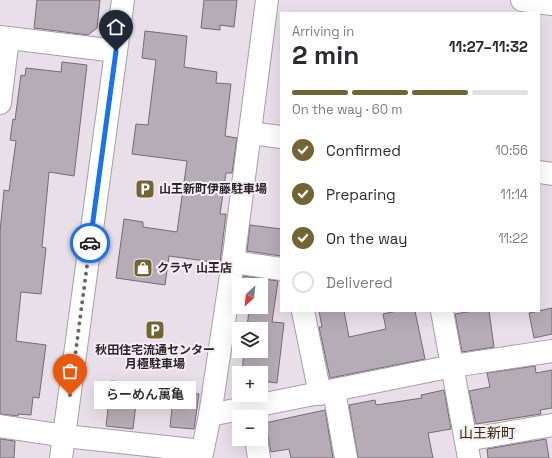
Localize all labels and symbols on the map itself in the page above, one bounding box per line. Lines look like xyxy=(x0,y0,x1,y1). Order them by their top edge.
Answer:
pin xyxy=(99,10,133,51)
parking icon: 山王新町伊藤駐車場 xyxy=(134,178,156,200)
place label: 山王新町伊藤駐車場 xyxy=(159,181,267,197)
courier xyxy=(70,223,110,263)
shop icon: クラヤ 山王店 xyxy=(132,257,154,279)
place label: クラヤ 山王店 xyxy=(157,260,232,276)
north arrow xyxy=(232,278,268,314)
parking icon: 秋田住宅流通センター 月極駐車場 xyxy=(144,319,166,341)
place label: 秋田住宅流通センター 月極駐車場 xyxy=(95,342,215,372)
pin xyxy=(53,354,87,395)
callout: らーめん萬亀 xyxy=(94,381,196,409)
district label: 山王新町 xyxy=(459,424,515,442)

